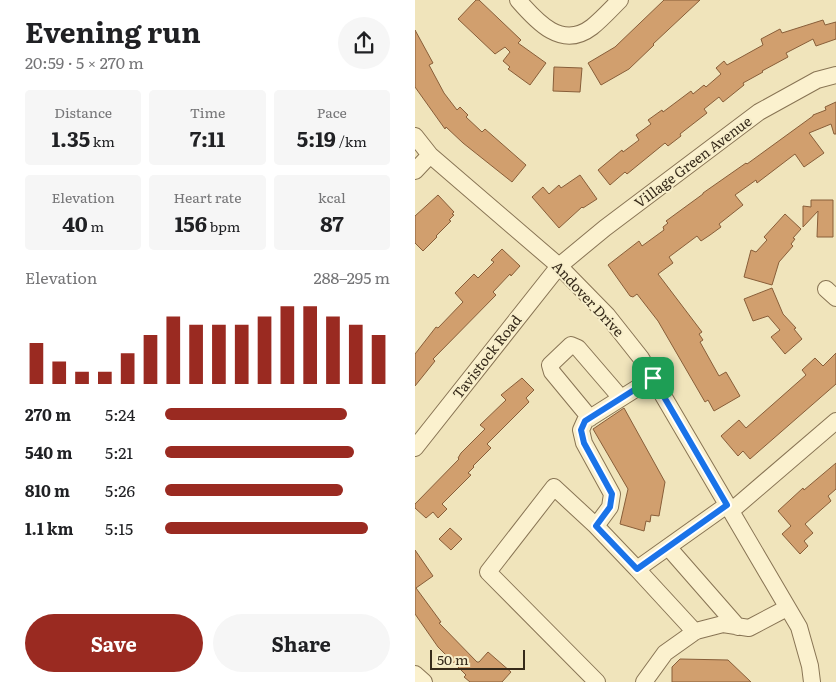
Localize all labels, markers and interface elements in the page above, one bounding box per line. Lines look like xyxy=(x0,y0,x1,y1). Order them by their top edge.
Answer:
text: Evening run xyxy=(25,10,201,52)
button: share xyxy=(338,17,390,69)
text: 20:59 · 5 × 270 m xyxy=(25,50,144,74)
text: Distance xyxy=(54,102,112,122)
text: Time xyxy=(190,102,225,122)
text: Pace xyxy=(317,102,347,122)
street label: Village Green Avenue xyxy=(630,111,755,212)
text: 1.35 xyxy=(51,122,90,153)
text: 7:11 xyxy=(190,122,225,153)
text: 5:19 xyxy=(297,122,336,153)
text: km xyxy=(90,131,115,151)
text: /km xyxy=(336,131,367,151)
text: Elevation xyxy=(52,187,115,207)
text: Heart rate xyxy=(174,187,241,207)
text: kcal xyxy=(318,187,346,207)
text: 40 xyxy=(62,207,88,238)
text: 156 xyxy=(175,207,207,238)
text: 87 xyxy=(320,207,344,238)
text: m xyxy=(88,216,104,236)
text: bpm xyxy=(207,216,240,236)
street label: Andover Drive xyxy=(548,256,629,341)
text: Elevation xyxy=(25,265,97,289)
text: 288–295 m xyxy=(314,265,390,289)
street label: Tavistock Road xyxy=(447,310,526,403)
pin xyxy=(632,357,674,399)
icon: arrive xyxy=(639,364,667,392)
text: 270 m xyxy=(25,402,71,426)
text: 5:24 xyxy=(105,402,135,426)
text: 540 m xyxy=(25,440,72,464)
text: 5:21 xyxy=(105,440,133,464)
text: 810 m xyxy=(25,478,70,502)
text: 5:26 xyxy=(105,478,135,502)
text: 1.1 km xyxy=(25,516,73,540)
text: 5:15 xyxy=(105,516,133,540)
button: Save xyxy=(25,614,203,672)
button: Share xyxy=(213,614,390,672)
scale bar xyxy=(430,647,525,670)
text: 50 m xyxy=(437,649,469,669)

